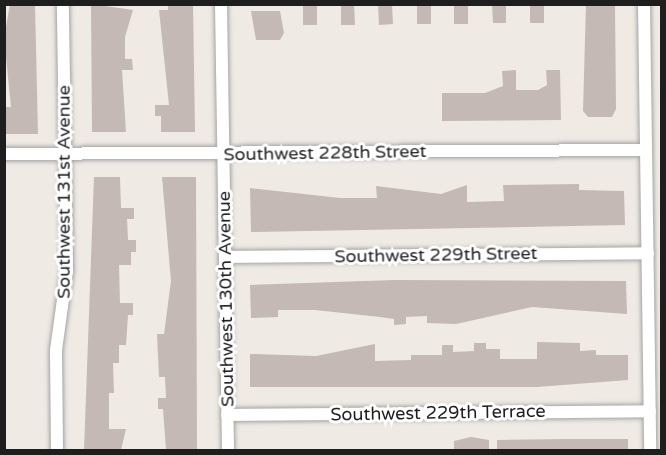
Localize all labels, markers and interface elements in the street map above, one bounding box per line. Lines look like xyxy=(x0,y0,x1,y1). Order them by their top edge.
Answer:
street label: Southwest 131st Avenue xyxy=(53,85,75,299)
street label: Southwest 228th Street xyxy=(223,140,427,166)
street label: Southwest 130th Avenue xyxy=(213,191,239,407)
street label: Southwest 229th Street xyxy=(334,242,538,268)
street label: Southwest 229th Terrace xyxy=(330,400,546,426)

